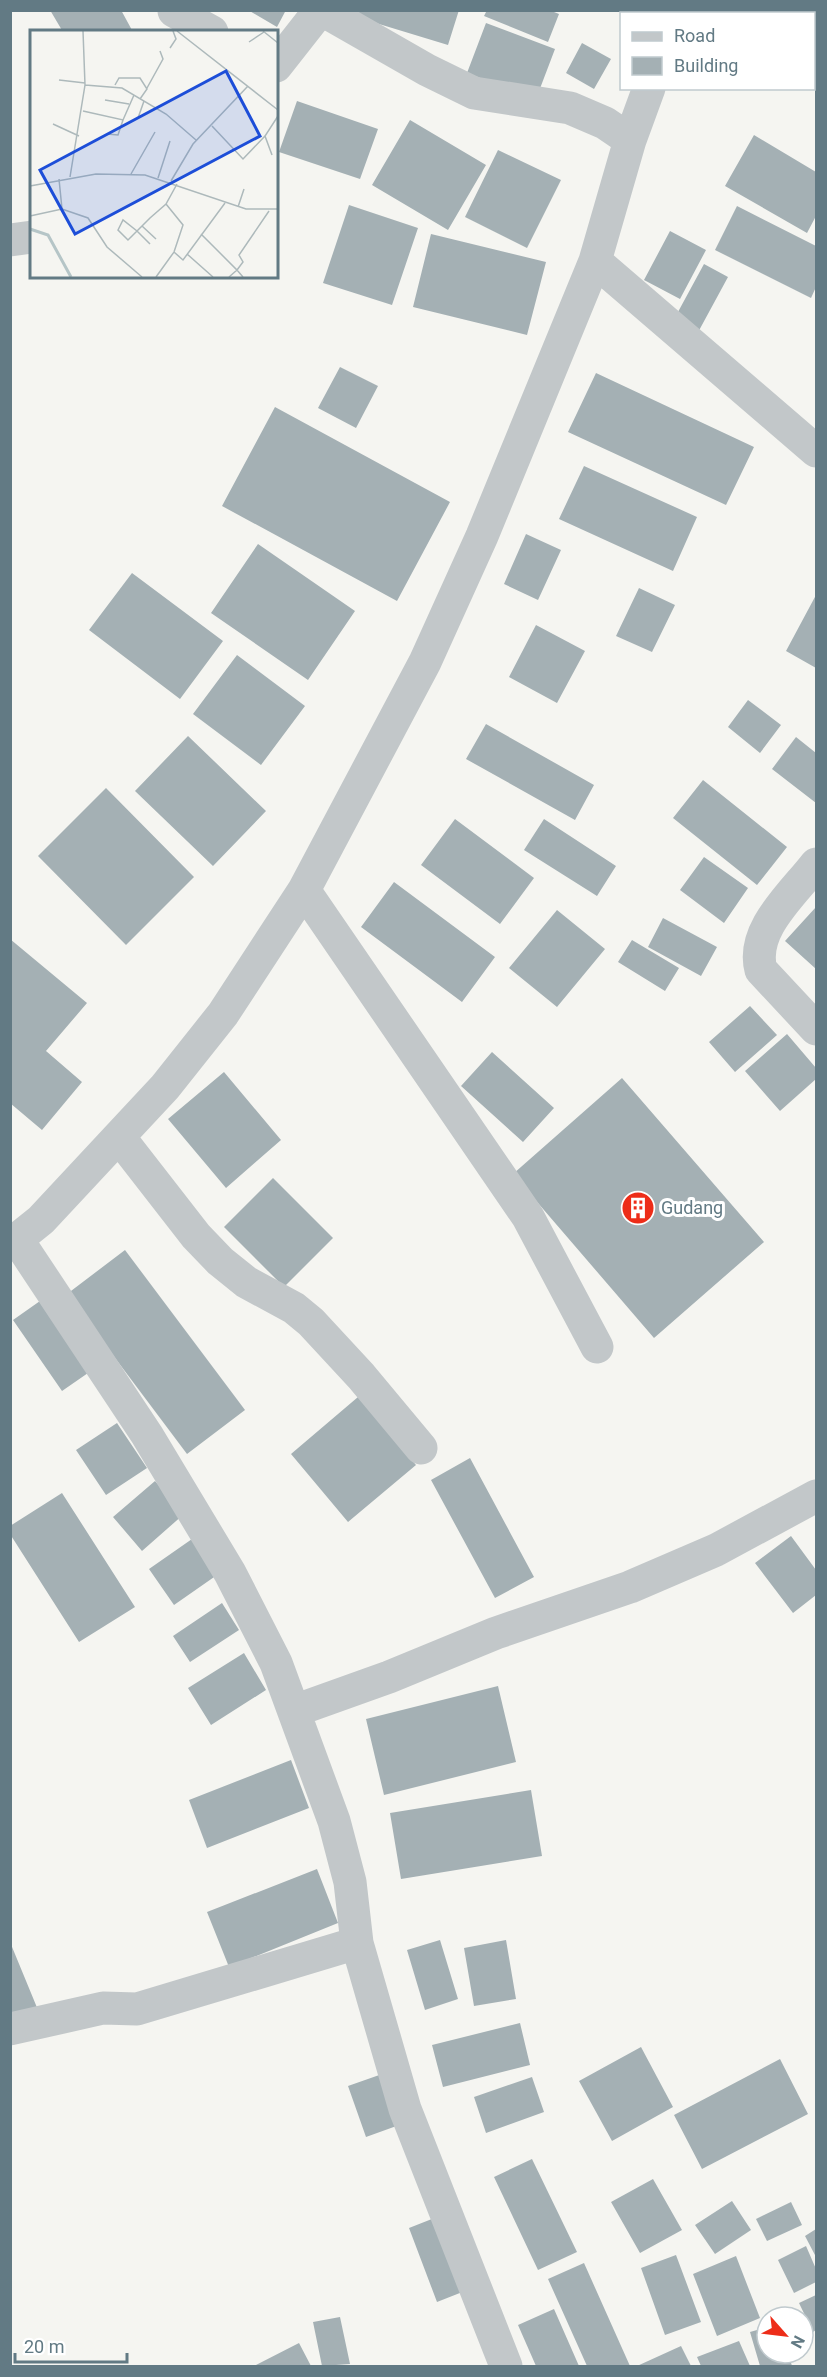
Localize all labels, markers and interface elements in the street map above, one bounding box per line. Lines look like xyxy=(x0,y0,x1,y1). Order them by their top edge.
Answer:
legend xyxy=(620,12,815,90)
text: Road xyxy=(674,25,715,46)
inset map xyxy=(30,30,278,278)
text: Building xyxy=(674,55,738,76)
building icon: Gudang xyxy=(620,1190,656,1226)
place label: Gudang xyxy=(661,1197,723,1218)
north arrow xyxy=(755,2305,815,2365)
scale bar xyxy=(15,2326,128,2364)
text: N xyxy=(787,2332,809,2351)
text: 20 m xyxy=(24,2336,64,2357)

